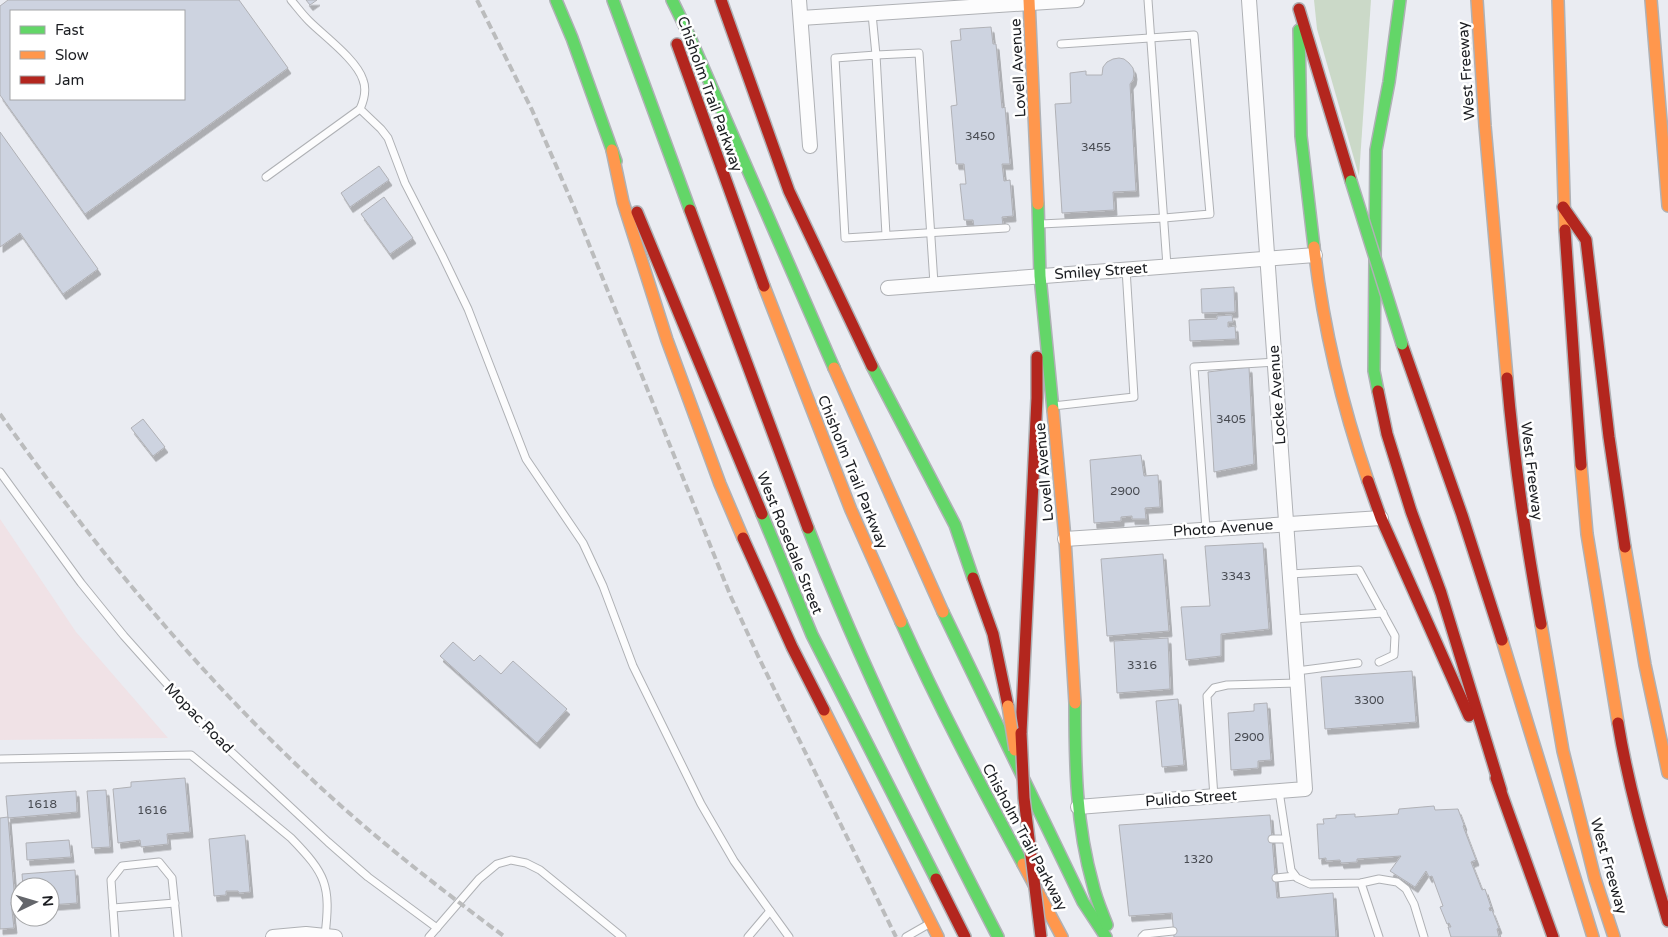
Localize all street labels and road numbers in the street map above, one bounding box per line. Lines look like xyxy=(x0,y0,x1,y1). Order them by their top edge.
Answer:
street label: Chisholm Trail Parkway xyxy=(673,14,747,174)
street label: Lovell Avenue xyxy=(1006,18,1030,118)
street label: West Freeway xyxy=(1454,21,1478,121)
street label: Smiley Street xyxy=(1054,259,1149,283)
street label: Locke Avenue xyxy=(1265,345,1289,445)
street label: Chisholm Trail Parkway xyxy=(814,393,892,551)
street label: West Freeway xyxy=(1517,421,1547,521)
street label: Lovell Avenue xyxy=(1031,422,1057,522)
street label: West Rosedale Street xyxy=(753,469,827,617)
street label: Photo Avenue xyxy=(1172,516,1274,540)
street label: Mopac Road xyxy=(161,679,237,757)
street label: Chisholm Trail Parkway xyxy=(979,760,1071,914)
street label: Pulido Street xyxy=(1145,786,1238,810)
street label: West Freeway xyxy=(1587,816,1631,916)

